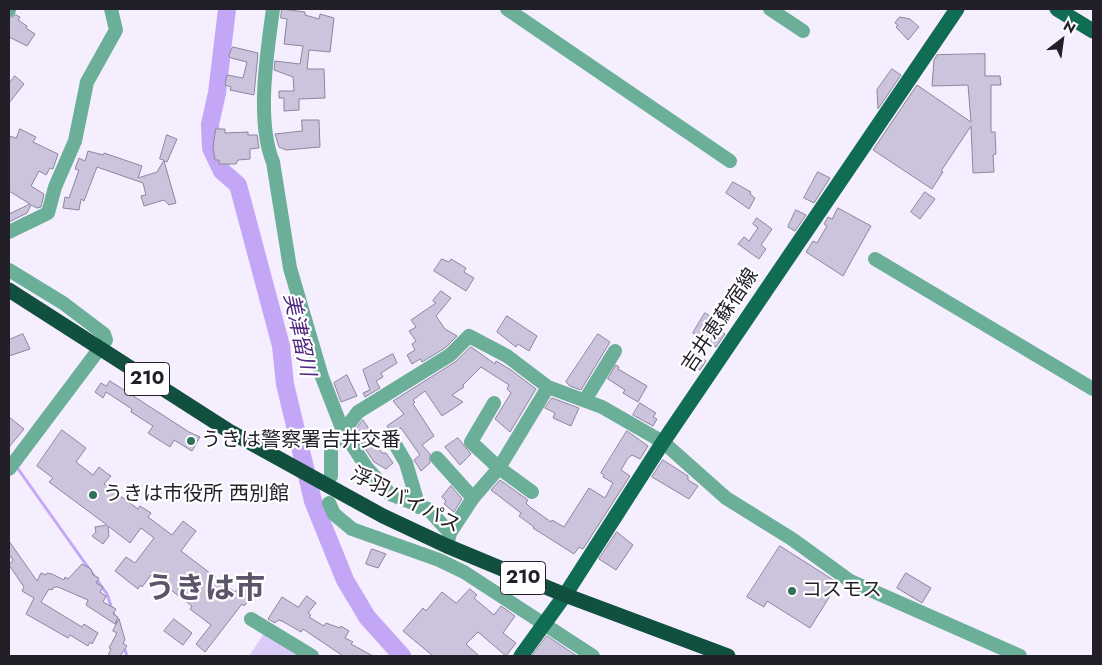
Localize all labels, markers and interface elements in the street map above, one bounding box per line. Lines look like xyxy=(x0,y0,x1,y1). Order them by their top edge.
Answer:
north arrow xyxy=(1037,15,1087,65)
text: N xyxy=(1060,16,1079,38)
street label: 吉井恵蘇宿線 xyxy=(678,265,764,377)
water label: 美津留川 xyxy=(277,291,319,379)
road number: 210 xyxy=(124,362,170,396)
place label: うきは警察署吉井交番 xyxy=(201,429,401,453)
marker: うきは警察署吉井交番 xyxy=(185,435,197,447)
street label: 浮羽バイパス xyxy=(346,463,464,539)
place label: うきは市役所 西別館 xyxy=(103,483,289,507)
marker: うきは市役所 西別館 xyxy=(87,489,99,501)
road number: 210 xyxy=(500,562,546,594)
district label: うきは市 xyxy=(145,573,265,609)
place label: コスモス xyxy=(802,579,882,603)
marker: コスモス xyxy=(786,585,798,597)

